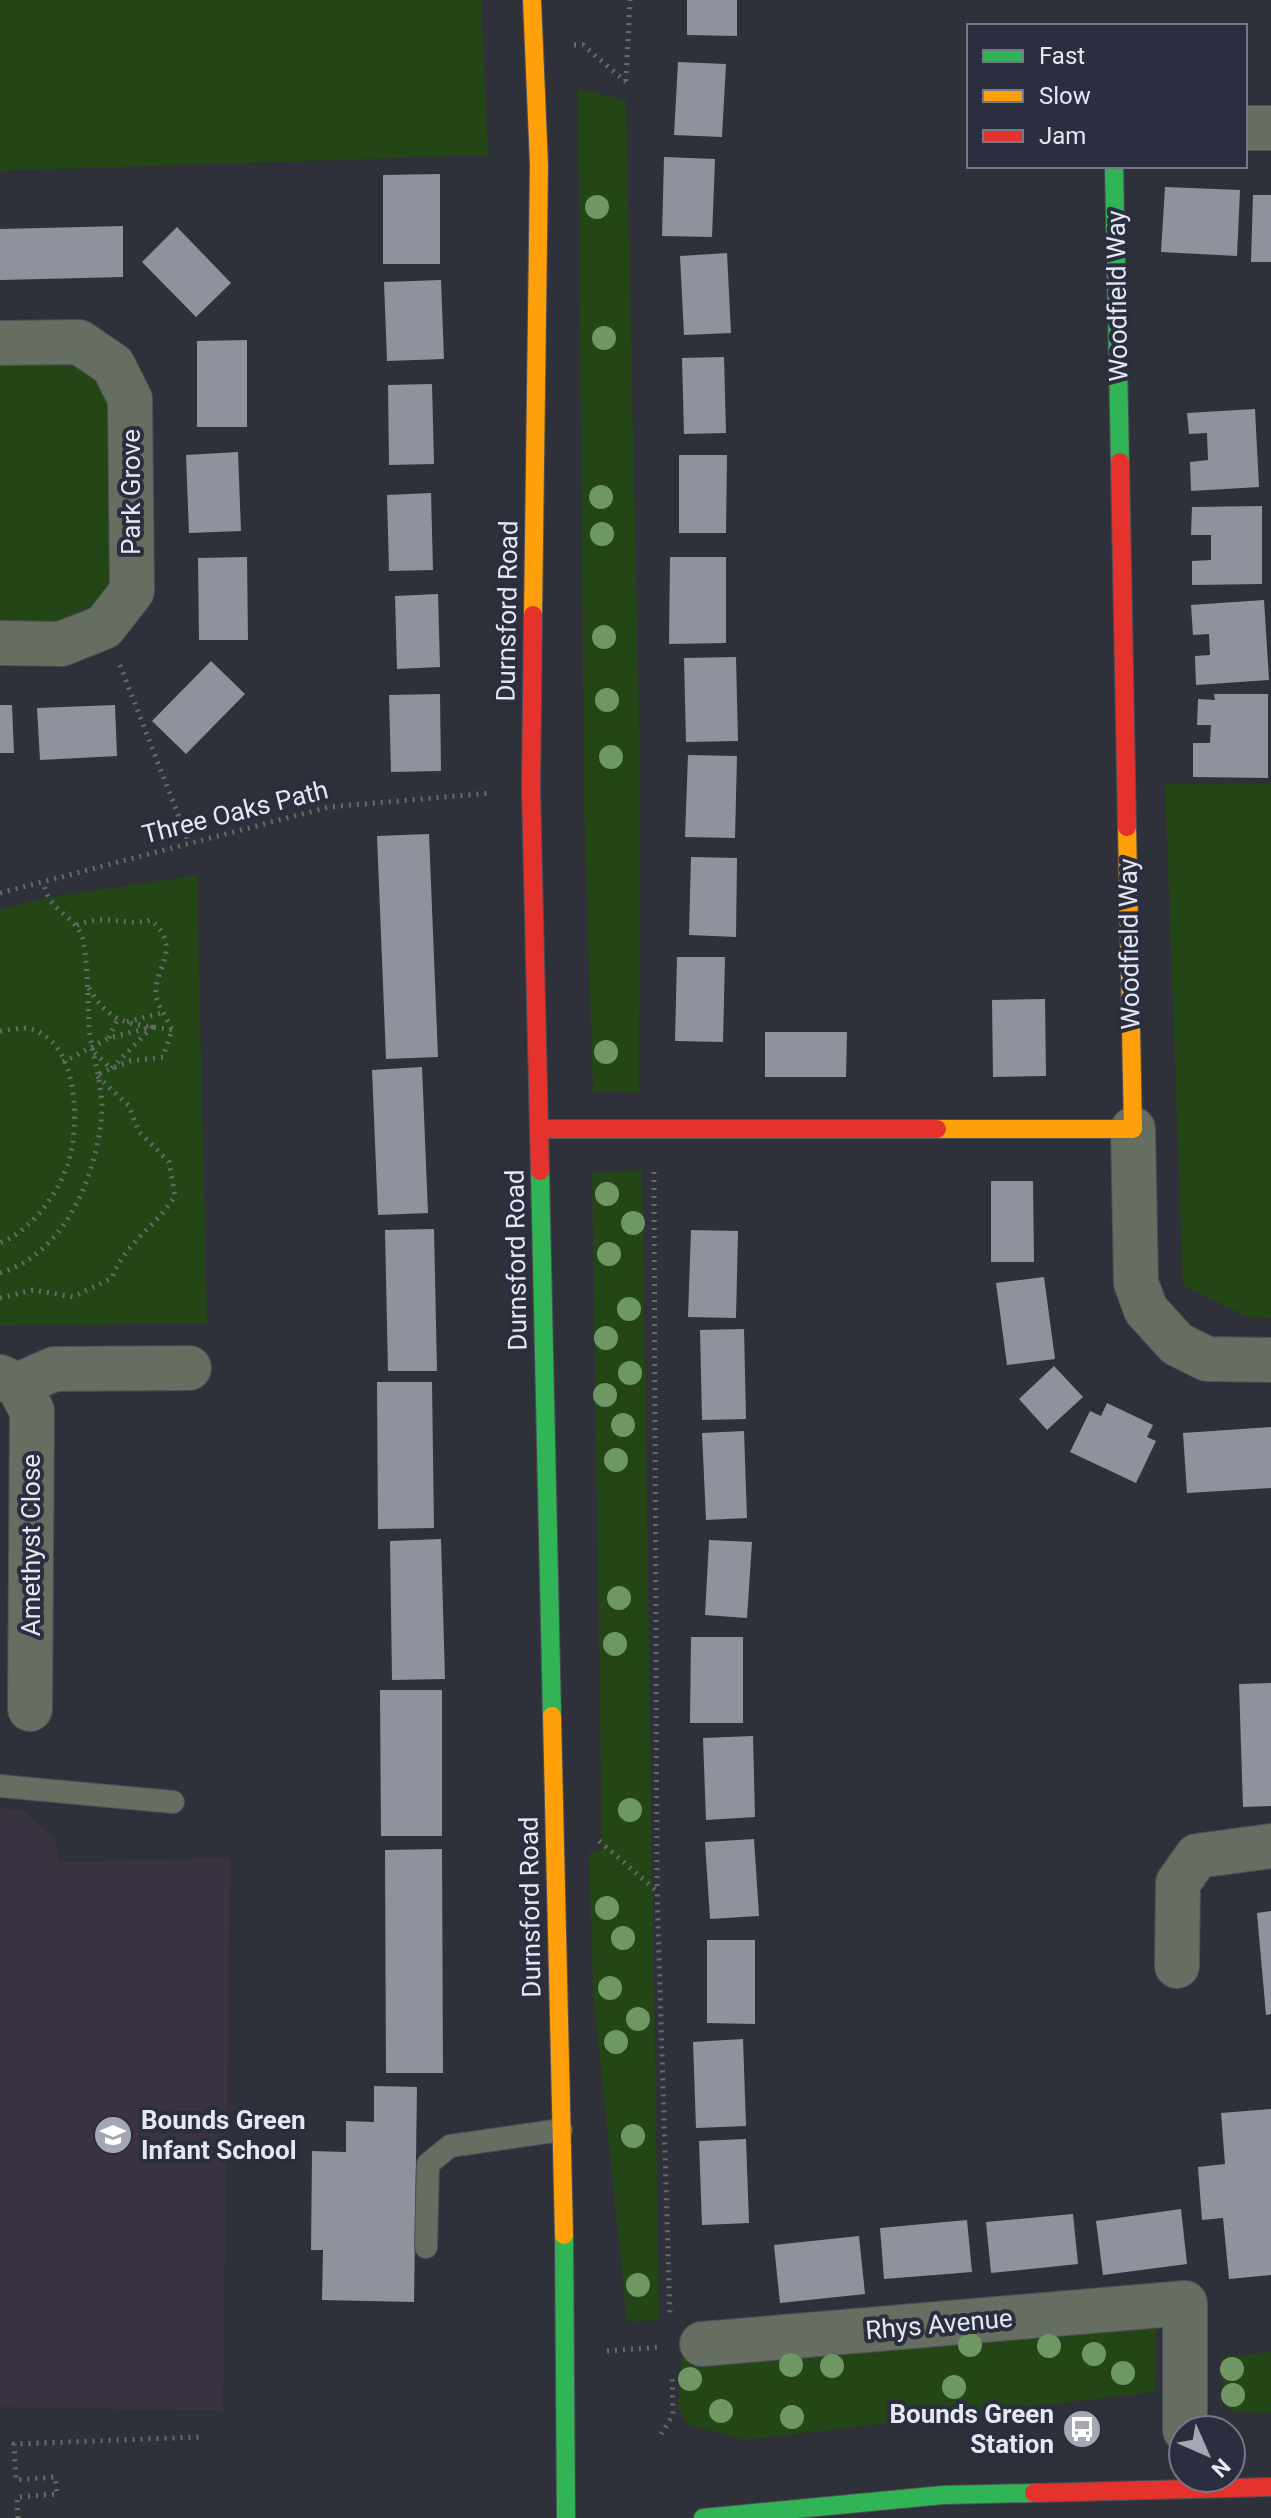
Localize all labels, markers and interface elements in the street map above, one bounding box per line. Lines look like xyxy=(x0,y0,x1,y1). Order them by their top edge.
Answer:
legend xyxy=(967,24,1247,168)
text: Fast xyxy=(1039,42,1085,70)
text: Slow xyxy=(1039,82,1091,110)
text: Jam xyxy=(1039,122,1086,150)
street label: Woodfield Way xyxy=(1101,210,1133,382)
street label: Park Grove xyxy=(116,429,146,555)
street label: Durnsford Road xyxy=(490,520,524,702)
street label: Three Oaks Path xyxy=(139,774,331,850)
street label: Woodfield Way xyxy=(1113,858,1145,1030)
street label: Durnsford Road xyxy=(499,1169,533,1351)
street label: Amethyst Close xyxy=(16,1454,46,1636)
street label: Durnsford Road xyxy=(513,1816,547,1998)
place label: Bounds Green Infant School xyxy=(141,2105,306,2165)
school or university icon: Bounds Green Infant School xyxy=(92,2114,134,2156)
street label: Rhys Avenue xyxy=(864,2303,1014,2345)
place label: Bounds Green Station xyxy=(889,2399,1054,2459)
bus stop icon: Bounds Green Station xyxy=(1061,2408,1103,2450)
north arrow xyxy=(1167,2414,1247,2494)
text: N xyxy=(1206,2453,1235,2482)

